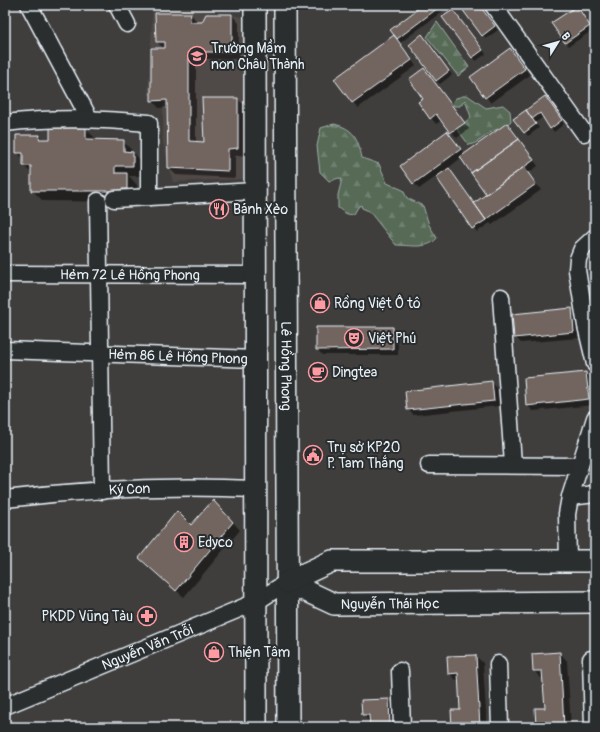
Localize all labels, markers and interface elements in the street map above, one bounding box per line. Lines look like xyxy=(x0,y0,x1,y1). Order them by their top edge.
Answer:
north arrow xyxy=(538,22,578,62)
text: B xyxy=(559,30,573,43)
place label: Trường Mầm non Châu Thành xyxy=(211,38,305,73)
school or university icon: Trường Mầm non Châu Thành xyxy=(186,45,208,67)
restaurant icon: Bánh Xèo xyxy=(208,198,230,220)
place label: Bánh Xèo xyxy=(233,201,288,218)
street label: Hẻm 72 Lê Hồng Phong xyxy=(60,265,200,283)
shop icon: Rồng Việt Ô tô xyxy=(309,292,331,314)
place label: Rồng Việt Ô tô xyxy=(334,294,421,312)
street label: Lê Hồng Phong xyxy=(278,321,296,411)
theatre icon: Việt Phú xyxy=(343,327,365,349)
place label: Việt Phú xyxy=(368,330,417,347)
street label: Hẻm 86 Lê Hồng Phong xyxy=(108,345,248,367)
cafe icon: Dingtea xyxy=(307,361,329,383)
place label: Dingtea xyxy=(332,364,377,381)
place label: Trụ sở KP20 P. Tam Thắng xyxy=(327,439,404,472)
public building icon: Trụ sở KP20 P. Tam Thắng xyxy=(302,444,324,466)
street label: Ký Con xyxy=(108,480,151,498)
building icon: Edyco xyxy=(173,531,195,553)
place label: Edyco xyxy=(198,534,233,551)
street label: Nguyễn Thái Học xyxy=(341,594,440,612)
pharmacy icon: PKDD Vũng Tàu xyxy=(136,605,158,627)
place label: PKDD Vũng Tàu xyxy=(41,608,133,625)
street label: Nguyễn Văn Trỗi xyxy=(99,620,196,673)
shop icon: Thiện Tâm xyxy=(203,641,225,663)
place label: Thiện Tâm xyxy=(228,644,290,661)

